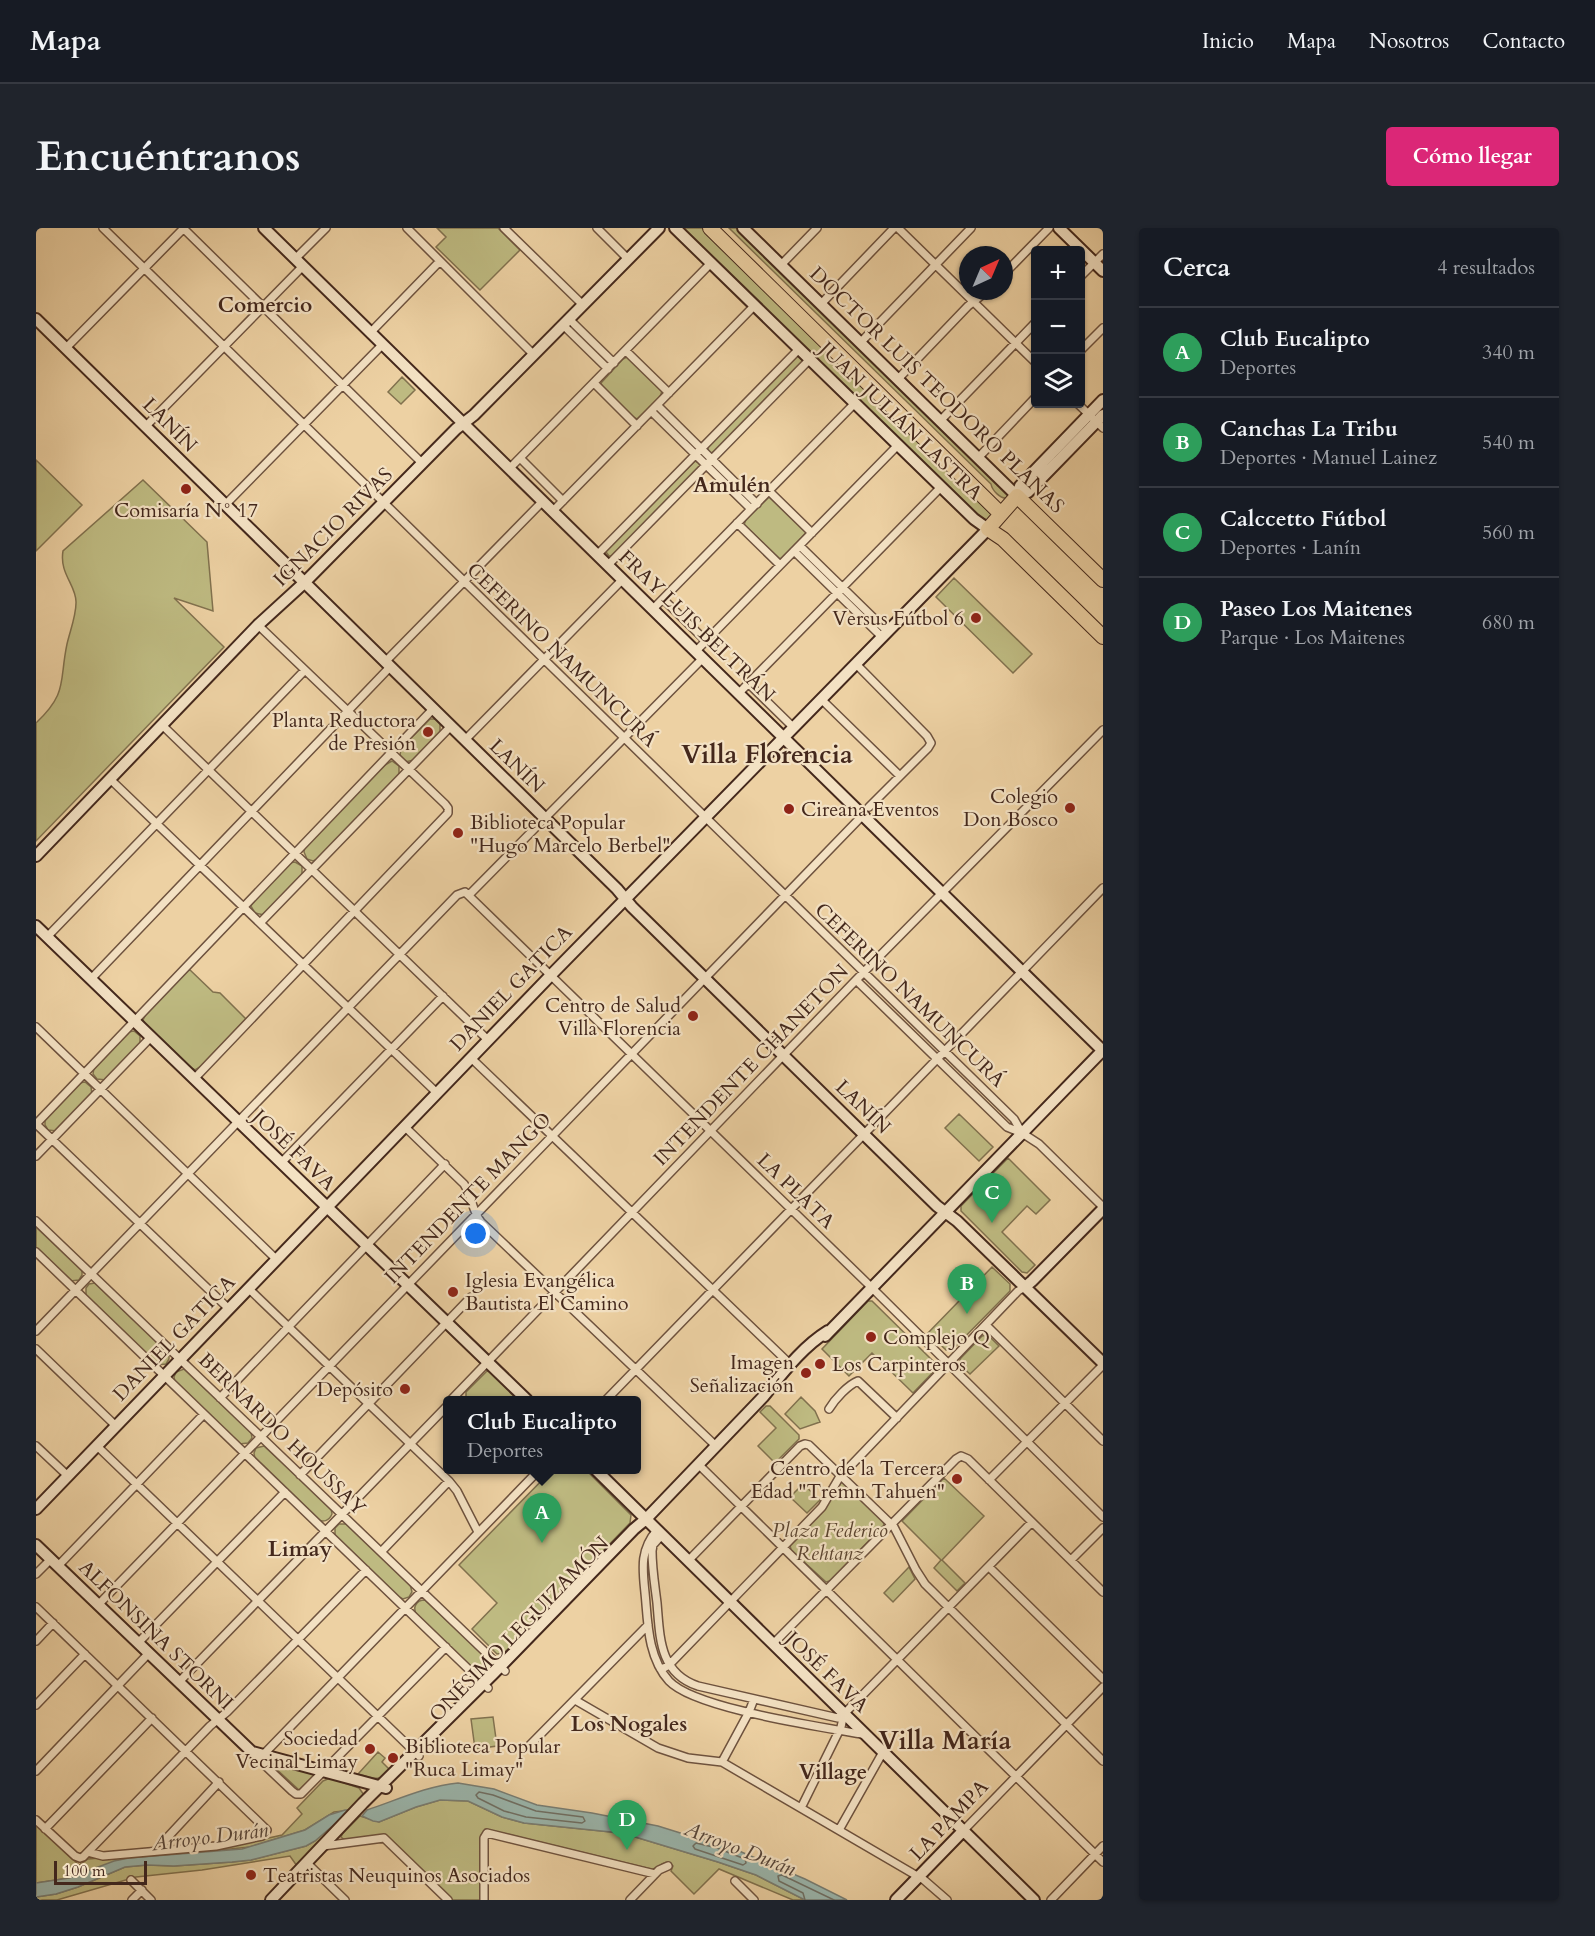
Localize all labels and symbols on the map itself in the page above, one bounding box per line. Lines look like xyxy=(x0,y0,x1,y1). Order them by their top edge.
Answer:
north arrow xyxy=(959,246,1013,300)
street label: DOCTOR LUIS TEODORO PLANAS xyxy=(804,261,1070,519)
district label: Comercio xyxy=(218,291,312,320)
street label: JUAN JULIÁN LASTRA xyxy=(811,334,989,507)
street label: LANÍN xyxy=(137,392,203,458)
street label: IGNACIO RIVAS xyxy=(267,461,399,593)
district label: Amulén xyxy=(693,471,771,500)
marker: Comisaría N° 17 xyxy=(179,482,193,496)
place label: Comisaría N° 17 xyxy=(114,497,258,524)
street label: FRAY LUIS BELTRÁN xyxy=(613,544,781,708)
street label: CEFERINO NAMUNCURÁ xyxy=(461,557,664,754)
place label: Versus Fútbol 6 xyxy=(832,605,964,632)
marker: Versus Fútbol 6 xyxy=(969,611,983,625)
place label: Planta Reductora de Presión xyxy=(272,707,417,757)
marker: Planta Reductora de Presión xyxy=(421,725,435,739)
street label: LANÍN xyxy=(483,733,551,799)
district label: Villa Florencia xyxy=(681,737,853,772)
place label: Colegio Don Bosco xyxy=(963,783,1058,833)
place label: Cireana Eventos xyxy=(801,796,939,823)
marker: Colegio Don Bosco xyxy=(1063,801,1077,815)
marker: Cireana Eventos xyxy=(782,802,796,816)
place label: Biblioteca Popular "Hugo Marcelo Berbel" xyxy=(470,809,671,859)
marker: Biblioteca Popular "Hugo Marcelo Berbel" xyxy=(451,826,465,840)
street label: CEFERINO NAMUNCURÁ xyxy=(809,897,1012,1094)
street label: DANIEL GATICA xyxy=(444,919,579,1057)
street label: INTENDENTE CHANETON xyxy=(647,958,855,1172)
place label: Centro de Salud Villa Florencia xyxy=(545,992,681,1042)
marker: Centro de Salud Villa Florencia xyxy=(686,1009,700,1023)
street label: LANÍN xyxy=(829,1074,897,1140)
street label: JOSÉ FAVA xyxy=(244,1101,342,1197)
street label: INTENDENTE MANGO xyxy=(379,1106,557,1290)
street label: LA PLATA xyxy=(751,1147,841,1236)
pin: C xyxy=(972,1174,1012,1223)
your location xyxy=(461,1219,490,1248)
pin: B xyxy=(948,1264,986,1314)
place label: Iglesia Evangélica Bautista El Camino xyxy=(465,1267,629,1317)
street label: DANIEL GATICA xyxy=(107,1269,242,1407)
marker: Iglesia Evangélica Bautista El Camino xyxy=(446,1285,460,1299)
place label: Complejo Q xyxy=(883,1324,990,1351)
marker: Complejo Q xyxy=(864,1330,878,1344)
street label: BERNARDO HOUSSAY xyxy=(192,1347,372,1521)
place label: Imagen Señalización xyxy=(690,1349,795,1399)
place label: Los Carpinteros xyxy=(832,1351,966,1378)
marker: Los Carpinteros xyxy=(813,1357,827,1371)
marker: Imagen Señalización xyxy=(799,1366,813,1380)
place label: Depósito xyxy=(317,1376,393,1403)
marker: Depósito xyxy=(398,1382,412,1396)
place label: Centro de la Tercera Edad "Tremn Tahuen" xyxy=(751,1455,945,1505)
marker: Centro de la Tercera Edad "Tremn Tahuen" xyxy=(950,1472,964,1486)
pin: A xyxy=(522,1494,562,1543)
park label: Plaza Federico Rehtanz xyxy=(772,1517,888,1567)
street label: ONÉSIMO LEGUIZAMÓN xyxy=(423,1530,615,1728)
district label: Limay xyxy=(268,1534,333,1564)
street label: ALFONSINA STORNI xyxy=(73,1554,239,1716)
street label: JOSÉ FAVA xyxy=(777,1623,875,1719)
district label: Los Nogales xyxy=(571,1710,687,1739)
district label: Villa María xyxy=(878,1723,1012,1758)
place label: Sociedad Vecinal Limay xyxy=(235,1725,358,1775)
place label: Biblioteca Popular "Ruca Limay" xyxy=(405,1733,561,1783)
marker: Sociedad Vecinal Limay xyxy=(363,1742,377,1756)
marker: Biblioteca Popular "Ruca Limay" xyxy=(386,1751,400,1765)
district label: Village xyxy=(799,1758,867,1787)
street label: LA PAMPA xyxy=(904,1773,995,1866)
pin: D xyxy=(608,1800,646,1850)
water label: Arroyo Durán xyxy=(679,1814,801,1884)
water label: Arroyo Durán xyxy=(149,1815,271,1859)
scale bar xyxy=(54,1858,147,1886)
place label: Teatristas Neuquinos Asociados xyxy=(263,1862,530,1889)
marker: Teatristas Neuquinos Asociados xyxy=(244,1868,258,1882)

